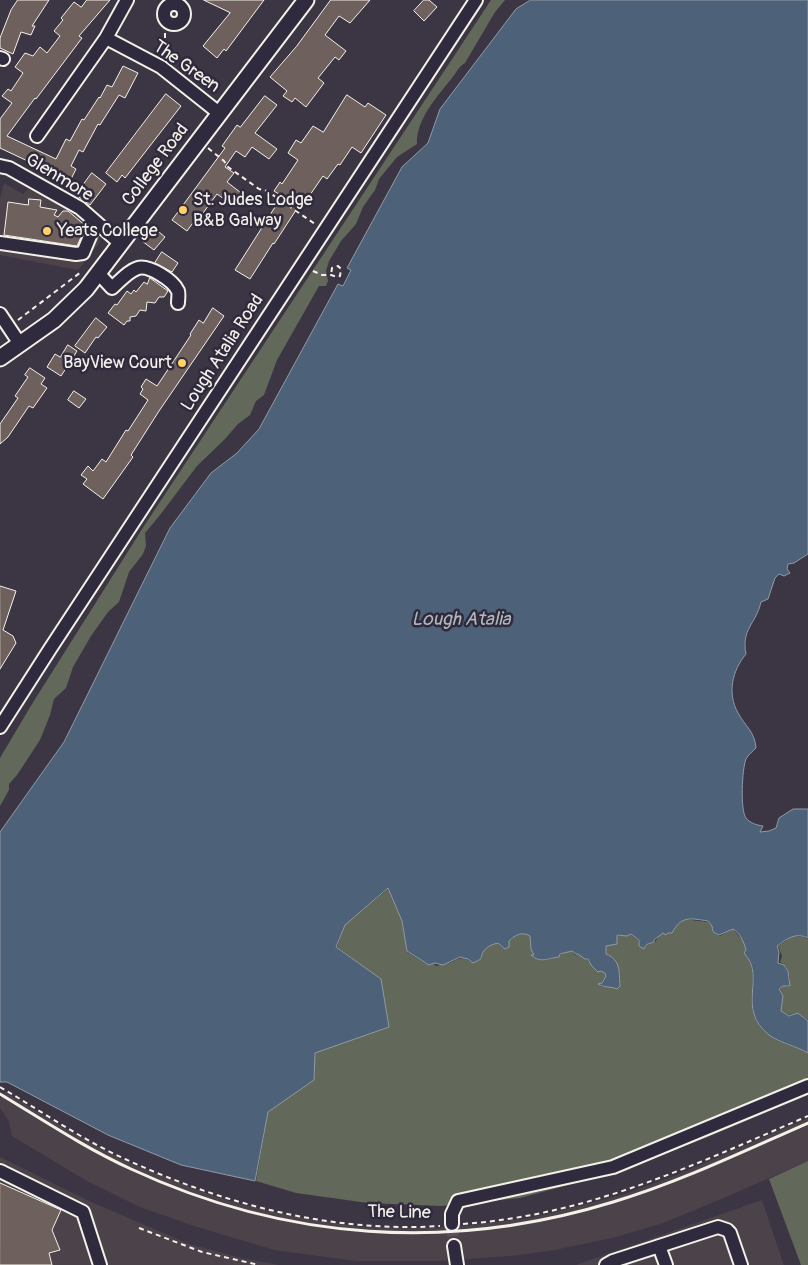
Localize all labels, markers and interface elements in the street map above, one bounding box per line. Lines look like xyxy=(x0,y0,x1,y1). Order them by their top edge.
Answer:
street label: The Green xyxy=(148,36,224,98)
street label: College Road xyxy=(118,120,194,210)
street label: Glenmore xyxy=(21,149,97,207)
place label: St. Judes Lodge B&B Galway xyxy=(193,189,313,232)
marker: St. Judes Lodge B&B Galway xyxy=(177,204,189,216)
place label: Yeats College xyxy=(57,220,158,242)
marker: Yeats College xyxy=(41,225,53,237)
street label: Lough Atalia Road xyxy=(177,291,269,415)
place label: BayView Court xyxy=(63,352,172,374)
marker: BayView Court xyxy=(176,357,188,369)
water label: Lough Atalia xyxy=(412,609,510,631)
street label: The Line xyxy=(367,1202,431,1224)

